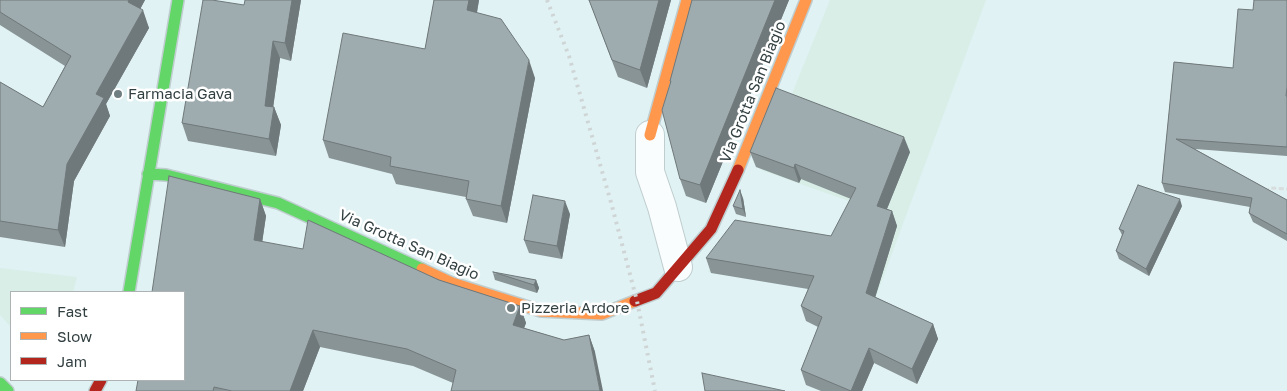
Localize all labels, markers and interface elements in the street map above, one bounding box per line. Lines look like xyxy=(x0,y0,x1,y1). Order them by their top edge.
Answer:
street label: Via Grotta San Biagio xyxy=(716,18,790,166)
place label: Farmacia Gava xyxy=(128,85,232,103)
marker: Farmacia Gava xyxy=(112,88,124,100)
street label: Via Grotta San Biagio xyxy=(336,206,482,284)
legend xyxy=(10,291,185,381)
place label: Pizzeria Ardore xyxy=(521,299,629,317)
text: Fast xyxy=(57,302,88,320)
marker: Pizzeria Ardore xyxy=(505,302,517,314)
text: Slow xyxy=(57,327,92,345)
text: Jam xyxy=(57,352,87,370)

